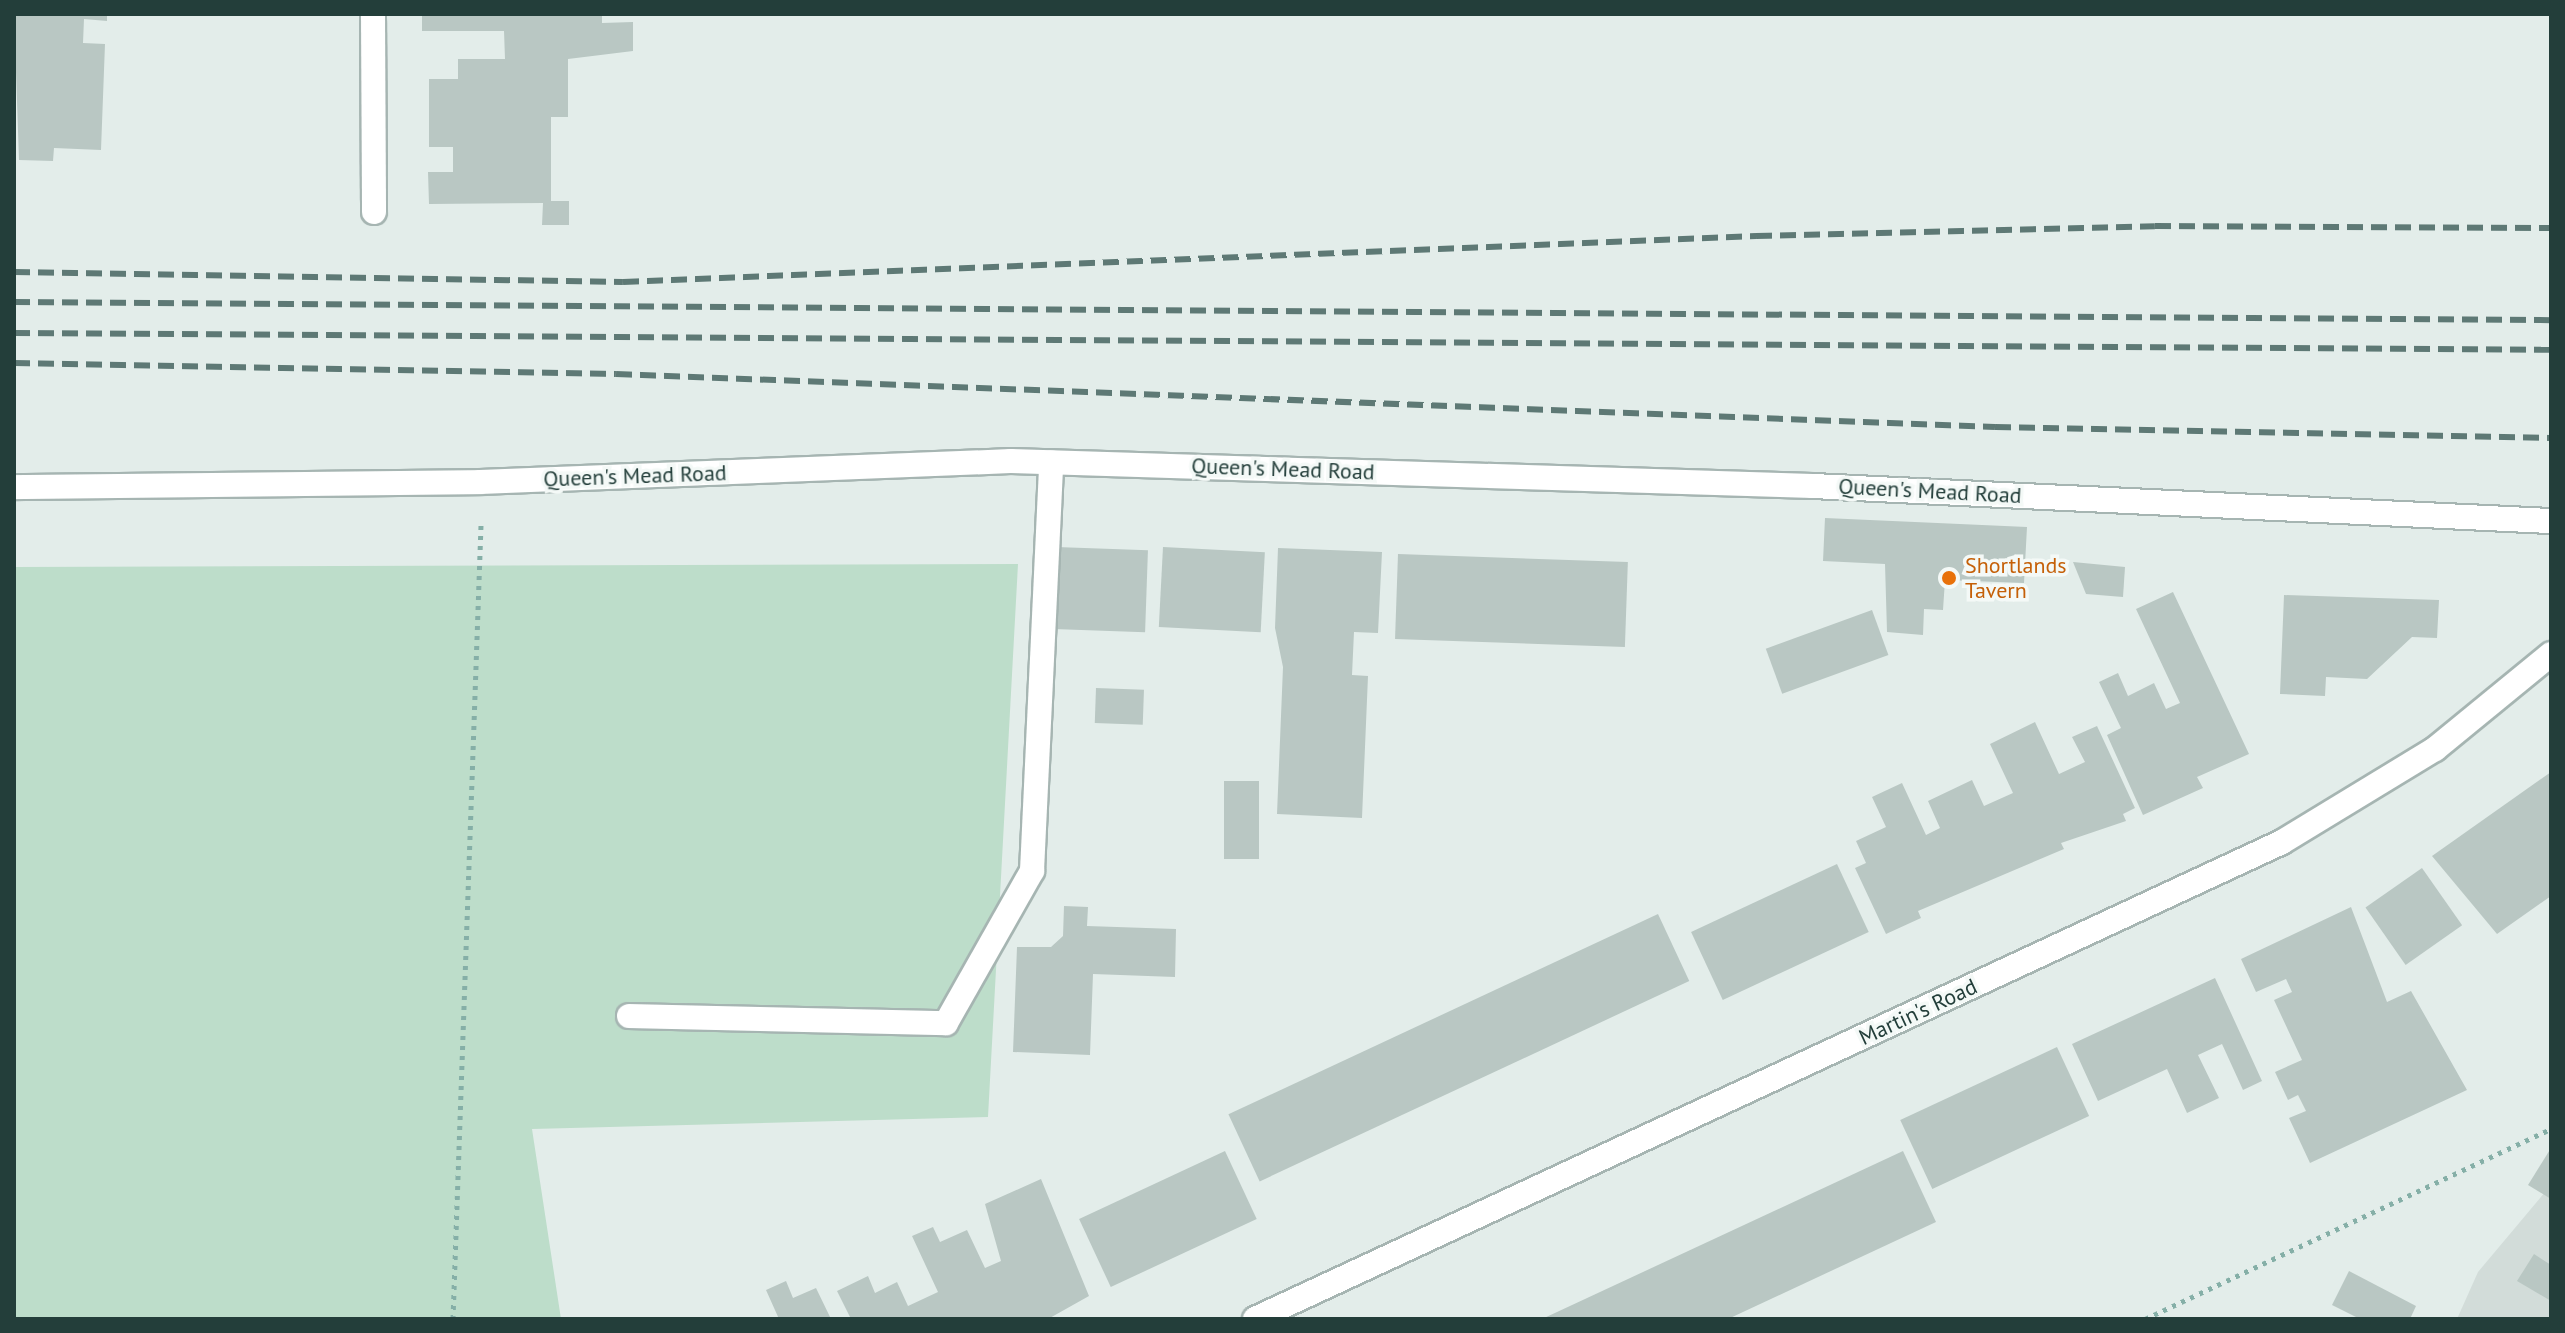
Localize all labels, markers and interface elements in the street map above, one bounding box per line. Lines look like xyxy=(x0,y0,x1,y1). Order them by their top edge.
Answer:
street label: Queen's Mead Road xyxy=(1191,453,1375,485)
street label: Queen's Mead Road xyxy=(543,460,727,492)
street label: Queen's Mead Road xyxy=(1838,473,2022,509)
place label: Shortlands Tavern xyxy=(1965,552,2067,604)
marker: Shortlands Tavern xyxy=(1940,569,1958,587)
street label: Martin's Road xyxy=(1855,973,1981,1051)

